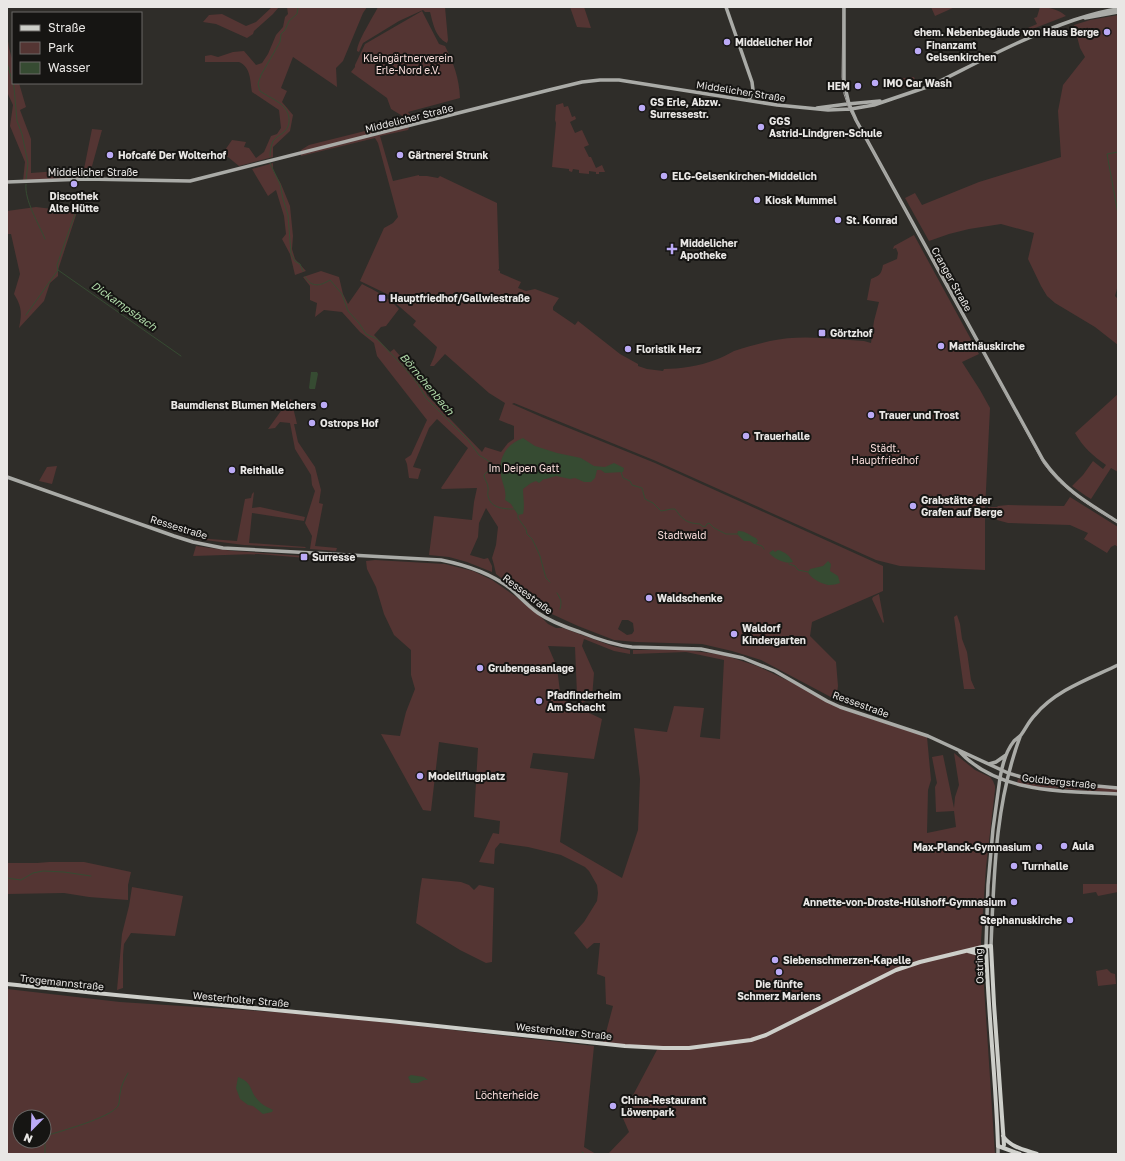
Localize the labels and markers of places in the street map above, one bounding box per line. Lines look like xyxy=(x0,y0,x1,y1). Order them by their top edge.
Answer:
place label: ehem. Nebenbegäude von Haus Berge xyxy=(914,26,1099,38)
marker: ehem. Nebenbegäude von Haus Berge xyxy=(1102,27,1112,37)
place label: Middelicher Hof xyxy=(735,36,813,48)
marker: Middelicher Hof xyxy=(722,37,732,47)
place label: Finanzamt Gelsenkirchen xyxy=(926,39,996,63)
marker: Finanzamt Gelsenkirchen xyxy=(913,46,923,56)
place label: IMO Car Wash xyxy=(883,77,952,89)
marker: IMO Car Wash xyxy=(870,78,880,88)
place label: HEM xyxy=(827,80,850,92)
marker: HEM xyxy=(853,81,863,91)
place label: GS Erle, Abzw. Surressestr. xyxy=(650,96,721,120)
marker: GS Erle, Abzw. Surressestr. xyxy=(637,103,647,113)
place label: GGS Astrid-Lindgren-Schule xyxy=(769,115,882,139)
marker: GGS Astrid-Lindgren-Schule xyxy=(756,122,766,132)
place label: Hofcafé Der Wolterhof xyxy=(118,149,227,161)
place label: Gärtnerei Strunk xyxy=(408,149,489,161)
marker: Hofcafé Der Wolterhof xyxy=(105,150,115,160)
marker: Gärtnerei Strunk xyxy=(395,150,405,160)
place label: ELG-Gelsenkirchen-Middelich xyxy=(672,170,817,182)
marker: ELG-Gelsenkirchen-Middelich xyxy=(659,171,669,181)
marker: Discothek Alte Hütte xyxy=(69,179,79,189)
place label: Discothek Alte Hütte xyxy=(49,190,99,214)
place label: Kiosk Mummel xyxy=(765,194,837,206)
marker: Kiosk Mummel xyxy=(752,195,762,205)
place label: St. Konrad xyxy=(846,214,897,226)
marker: St. Konrad xyxy=(833,215,843,225)
place label: Middelicher Apotheke xyxy=(680,237,738,261)
marker: Middelicher Apotheke xyxy=(667,244,677,254)
place label: Hauptfriedhof/Gallwiestraße xyxy=(390,292,530,304)
marker: Hauptfriedhof/Gallwiestraße xyxy=(377,293,387,303)
place label: Görtzhof xyxy=(830,327,873,339)
marker: Görtzhof xyxy=(817,328,827,338)
place label: Matthäuskirche xyxy=(949,340,1025,352)
marker: Matthäuskirche xyxy=(936,341,946,351)
place label: Floristik Herz xyxy=(636,343,701,355)
marker: Floristik Herz xyxy=(623,344,633,354)
place label: Baumdienst Blumen Melchers xyxy=(171,399,316,411)
marker: Baumdienst Blumen Melchers xyxy=(319,400,329,410)
place label: Trauer und Trost xyxy=(879,409,959,421)
marker: Trauer und Trost xyxy=(866,410,876,420)
place label: Ostrops Hof xyxy=(320,417,379,429)
marker: Ostrops Hof xyxy=(307,418,317,428)
place label: Trauerhalle xyxy=(754,430,810,442)
marker: Trauerhalle xyxy=(741,431,751,441)
place label: Reithalle xyxy=(240,464,284,476)
marker: Reithalle xyxy=(227,465,237,475)
place label: Grabstätte der Grafen auf Berge xyxy=(921,494,1003,518)
marker: Grabstätte der Grafen auf Berge xyxy=(908,501,918,511)
place label: Surresse xyxy=(312,551,355,563)
marker: Surresse xyxy=(299,552,309,562)
place label: Waldschenke xyxy=(657,592,723,604)
marker: Waldschenke xyxy=(644,593,654,603)
place label: Waldorf Kindergarten xyxy=(742,622,806,646)
marker: Waldorf Kindergarten xyxy=(729,629,739,639)
place label: Grubengasanlage xyxy=(488,662,574,674)
marker: Grubengasanlage xyxy=(475,663,485,673)
place label: Pfadfinderheim Am Schacht xyxy=(547,689,621,713)
marker: Pfadfinderheim Am Schacht xyxy=(534,696,544,706)
place label: Modellflugplatz xyxy=(428,770,505,782)
marker: Modellflugplatz xyxy=(415,771,425,781)
place label: Aula xyxy=(1072,840,1094,852)
place label: Max-Planck-Gymnasium xyxy=(913,841,1031,853)
marker: Aula xyxy=(1059,841,1069,851)
marker: Max-Planck-Gymnasium xyxy=(1034,842,1044,852)
place label: Turnhalle xyxy=(1022,860,1068,872)
marker: Turnhalle xyxy=(1009,861,1019,871)
place label: Annette-von-Droste-Hülshoff-Gymnasium xyxy=(803,896,1006,908)
marker: Annette-von-Droste-Hülshoff-Gymnasium xyxy=(1009,897,1019,907)
place label: Stephanuskirche xyxy=(980,914,1062,926)
marker: Stephanuskirche xyxy=(1065,915,1075,925)
place label: Siebenschmerzen-Kapelle xyxy=(783,954,911,966)
marker: Siebenschmerzen-Kapelle xyxy=(770,955,780,965)
marker: Die fünfte Schmerz Mariens xyxy=(774,967,784,977)
place label: Die fünfte Schmerz Mariens xyxy=(737,978,821,1002)
place label: China-Restaurant Löwenpark xyxy=(621,1094,706,1118)
marker: China-Restaurant Löwenpark xyxy=(608,1101,618,1111)

